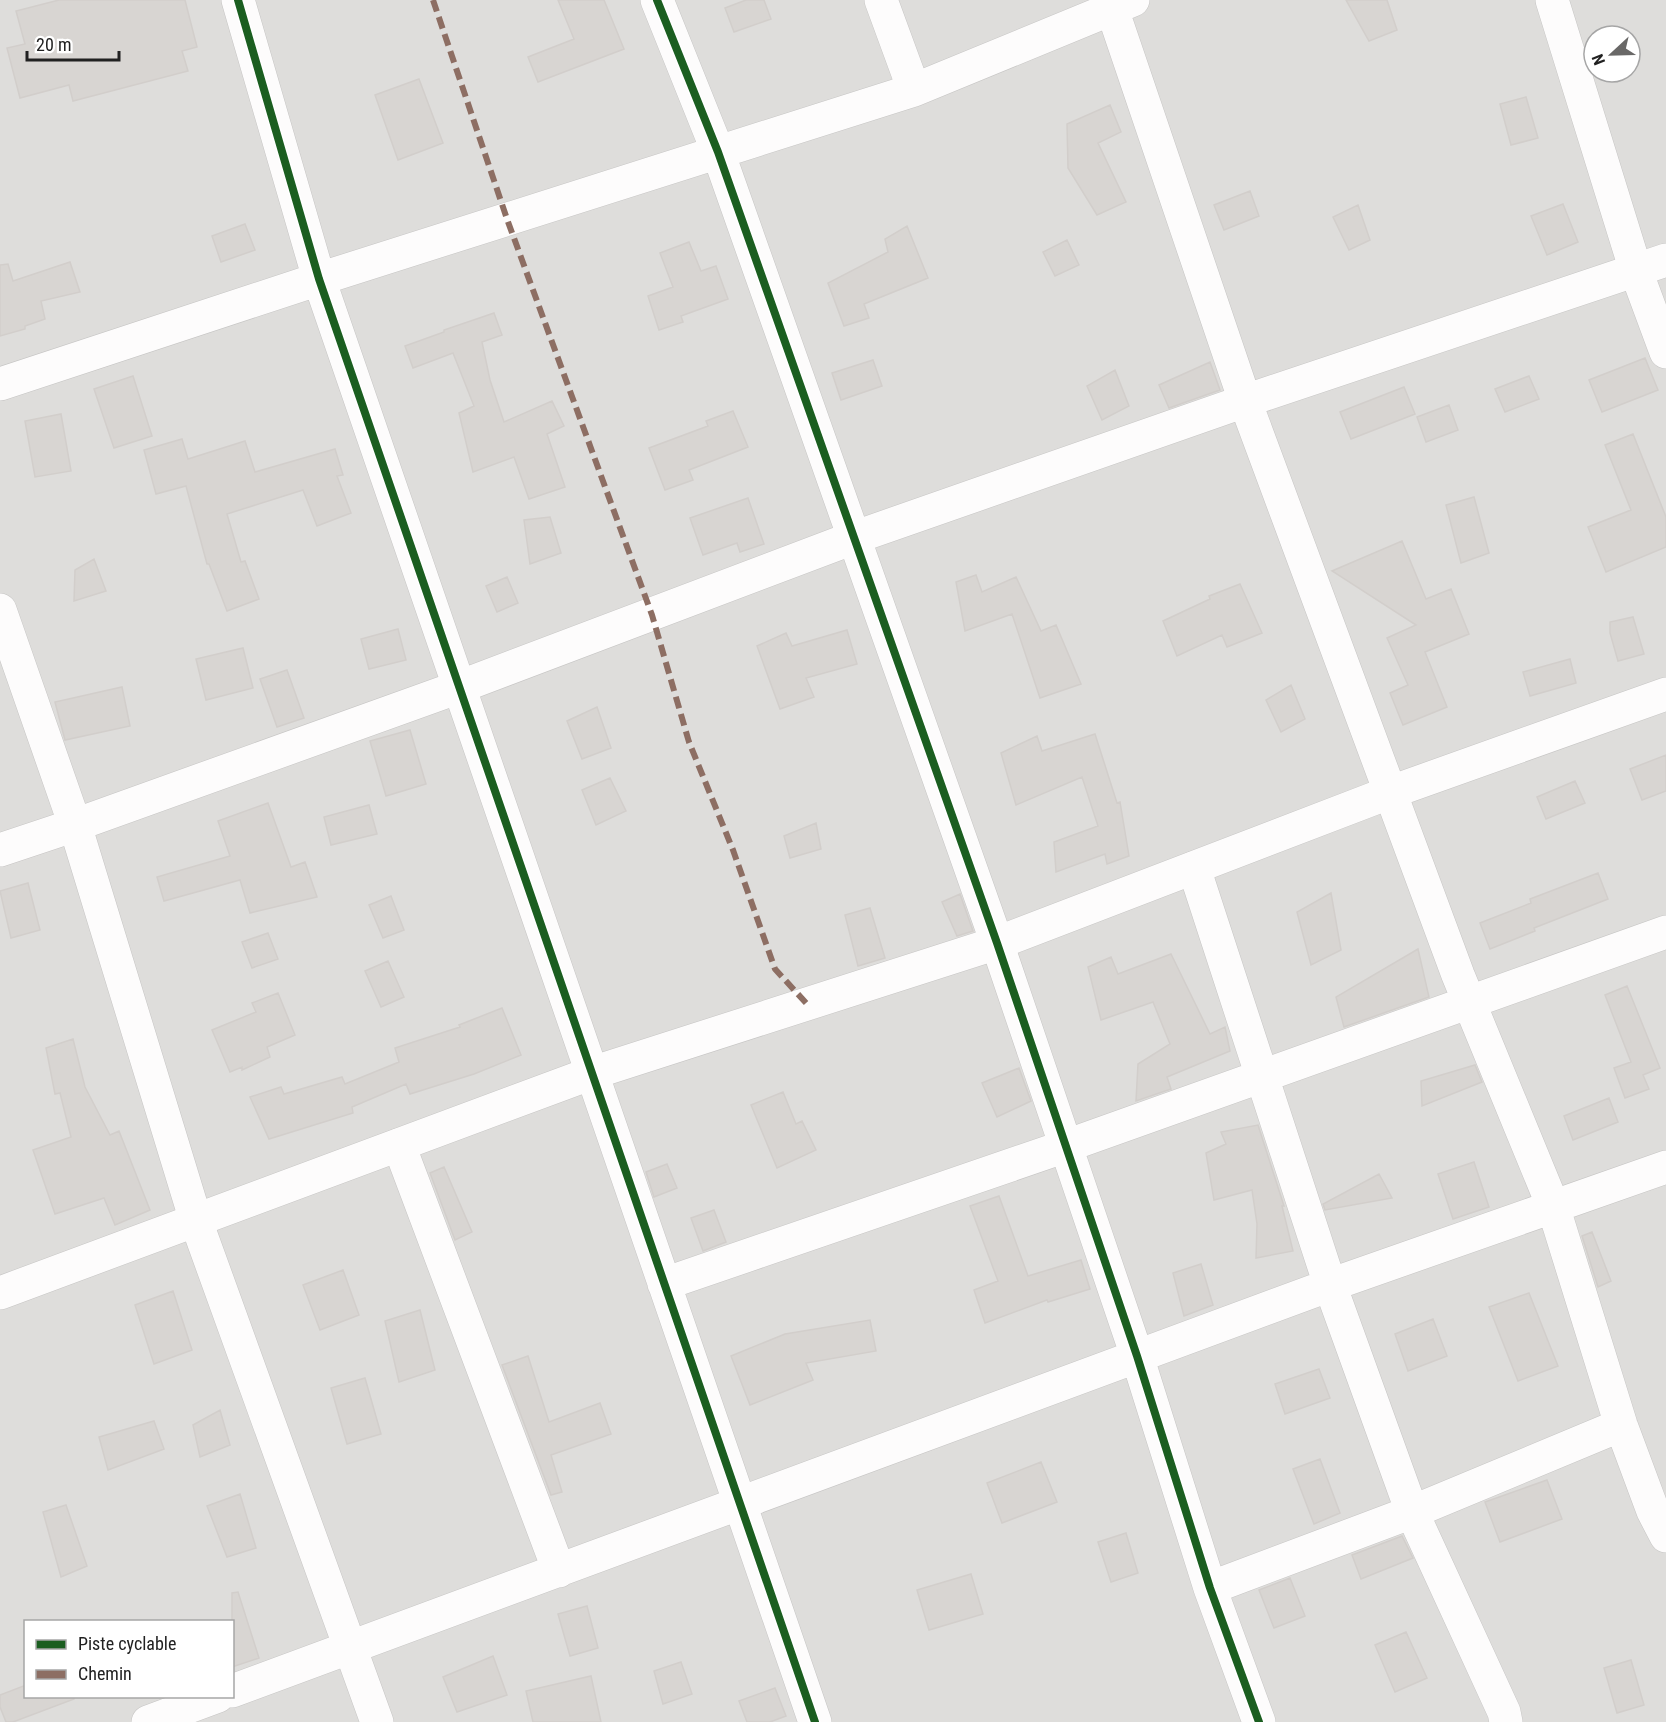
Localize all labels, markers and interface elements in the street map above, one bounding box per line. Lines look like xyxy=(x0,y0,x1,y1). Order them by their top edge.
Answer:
scale bar xyxy=(27,24,118,62)
north arrow xyxy=(1582,24,1642,84)
text: 20 m xyxy=(36,34,71,55)
text: N xyxy=(1588,51,1609,68)
legend xyxy=(24,1620,234,1698)
text: Piste cyclable xyxy=(78,1633,176,1654)
text: Chemin xyxy=(78,1663,132,1684)

